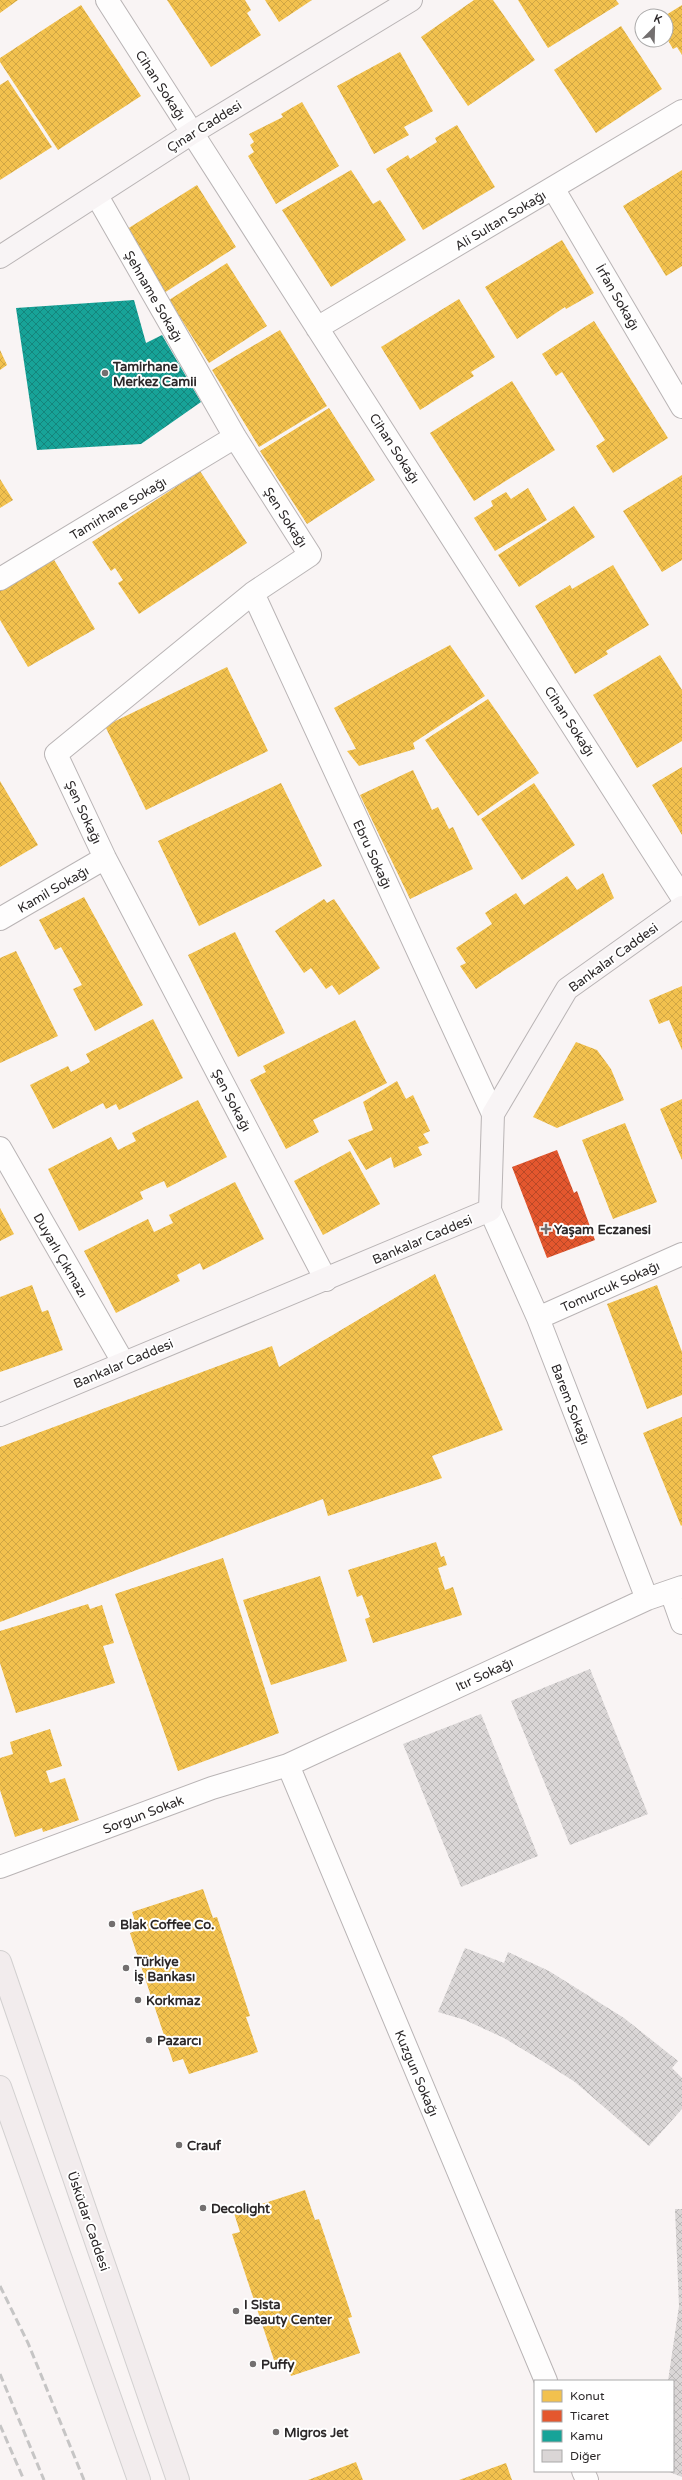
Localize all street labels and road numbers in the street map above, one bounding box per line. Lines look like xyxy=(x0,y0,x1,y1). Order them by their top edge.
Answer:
street label: Cihan Sokağı xyxy=(132,47,189,124)
street label: Çınar Caddesi xyxy=(164,97,245,156)
street label: Ali Sultan Sokağı xyxy=(452,187,549,254)
street label: Şehname Sokağı xyxy=(121,248,186,345)
street label: İrfan Sokağı xyxy=(592,262,642,333)
street label: Cihan Sokağı xyxy=(366,410,423,487)
street label: Tamirhane Sokağı xyxy=(67,474,170,544)
street label: Şen Sokağı xyxy=(260,485,310,551)
street label: Cihan Sokağı xyxy=(541,683,598,760)
street label: Şen Sokağı xyxy=(61,778,105,847)
street label: Ebru Sokağı xyxy=(349,817,395,892)
street label: Kamil Sokağı xyxy=(15,863,92,917)
street label: Bankalar Caddesi xyxy=(566,920,662,996)
street label: Şen Sokağı xyxy=(208,1067,254,1134)
street label: Duyarlı Çıkmazı xyxy=(29,1210,91,1301)
street label: Bankalar Caddesi xyxy=(370,1212,475,1268)
street label: Tomurcuk Sokağı xyxy=(559,1258,662,1316)
street label: Bankalar Caddesi xyxy=(71,1336,176,1392)
street label: Barem Sokağı xyxy=(547,1362,593,1447)
street label: Itır Sokağı xyxy=(453,1655,516,1695)
street label: Sorgun Sokak xyxy=(101,1792,186,1838)
street label: Kuzgun Sokağı xyxy=(391,2028,441,2119)
street label: Üsküdar Caddesi xyxy=(64,2169,113,2273)

